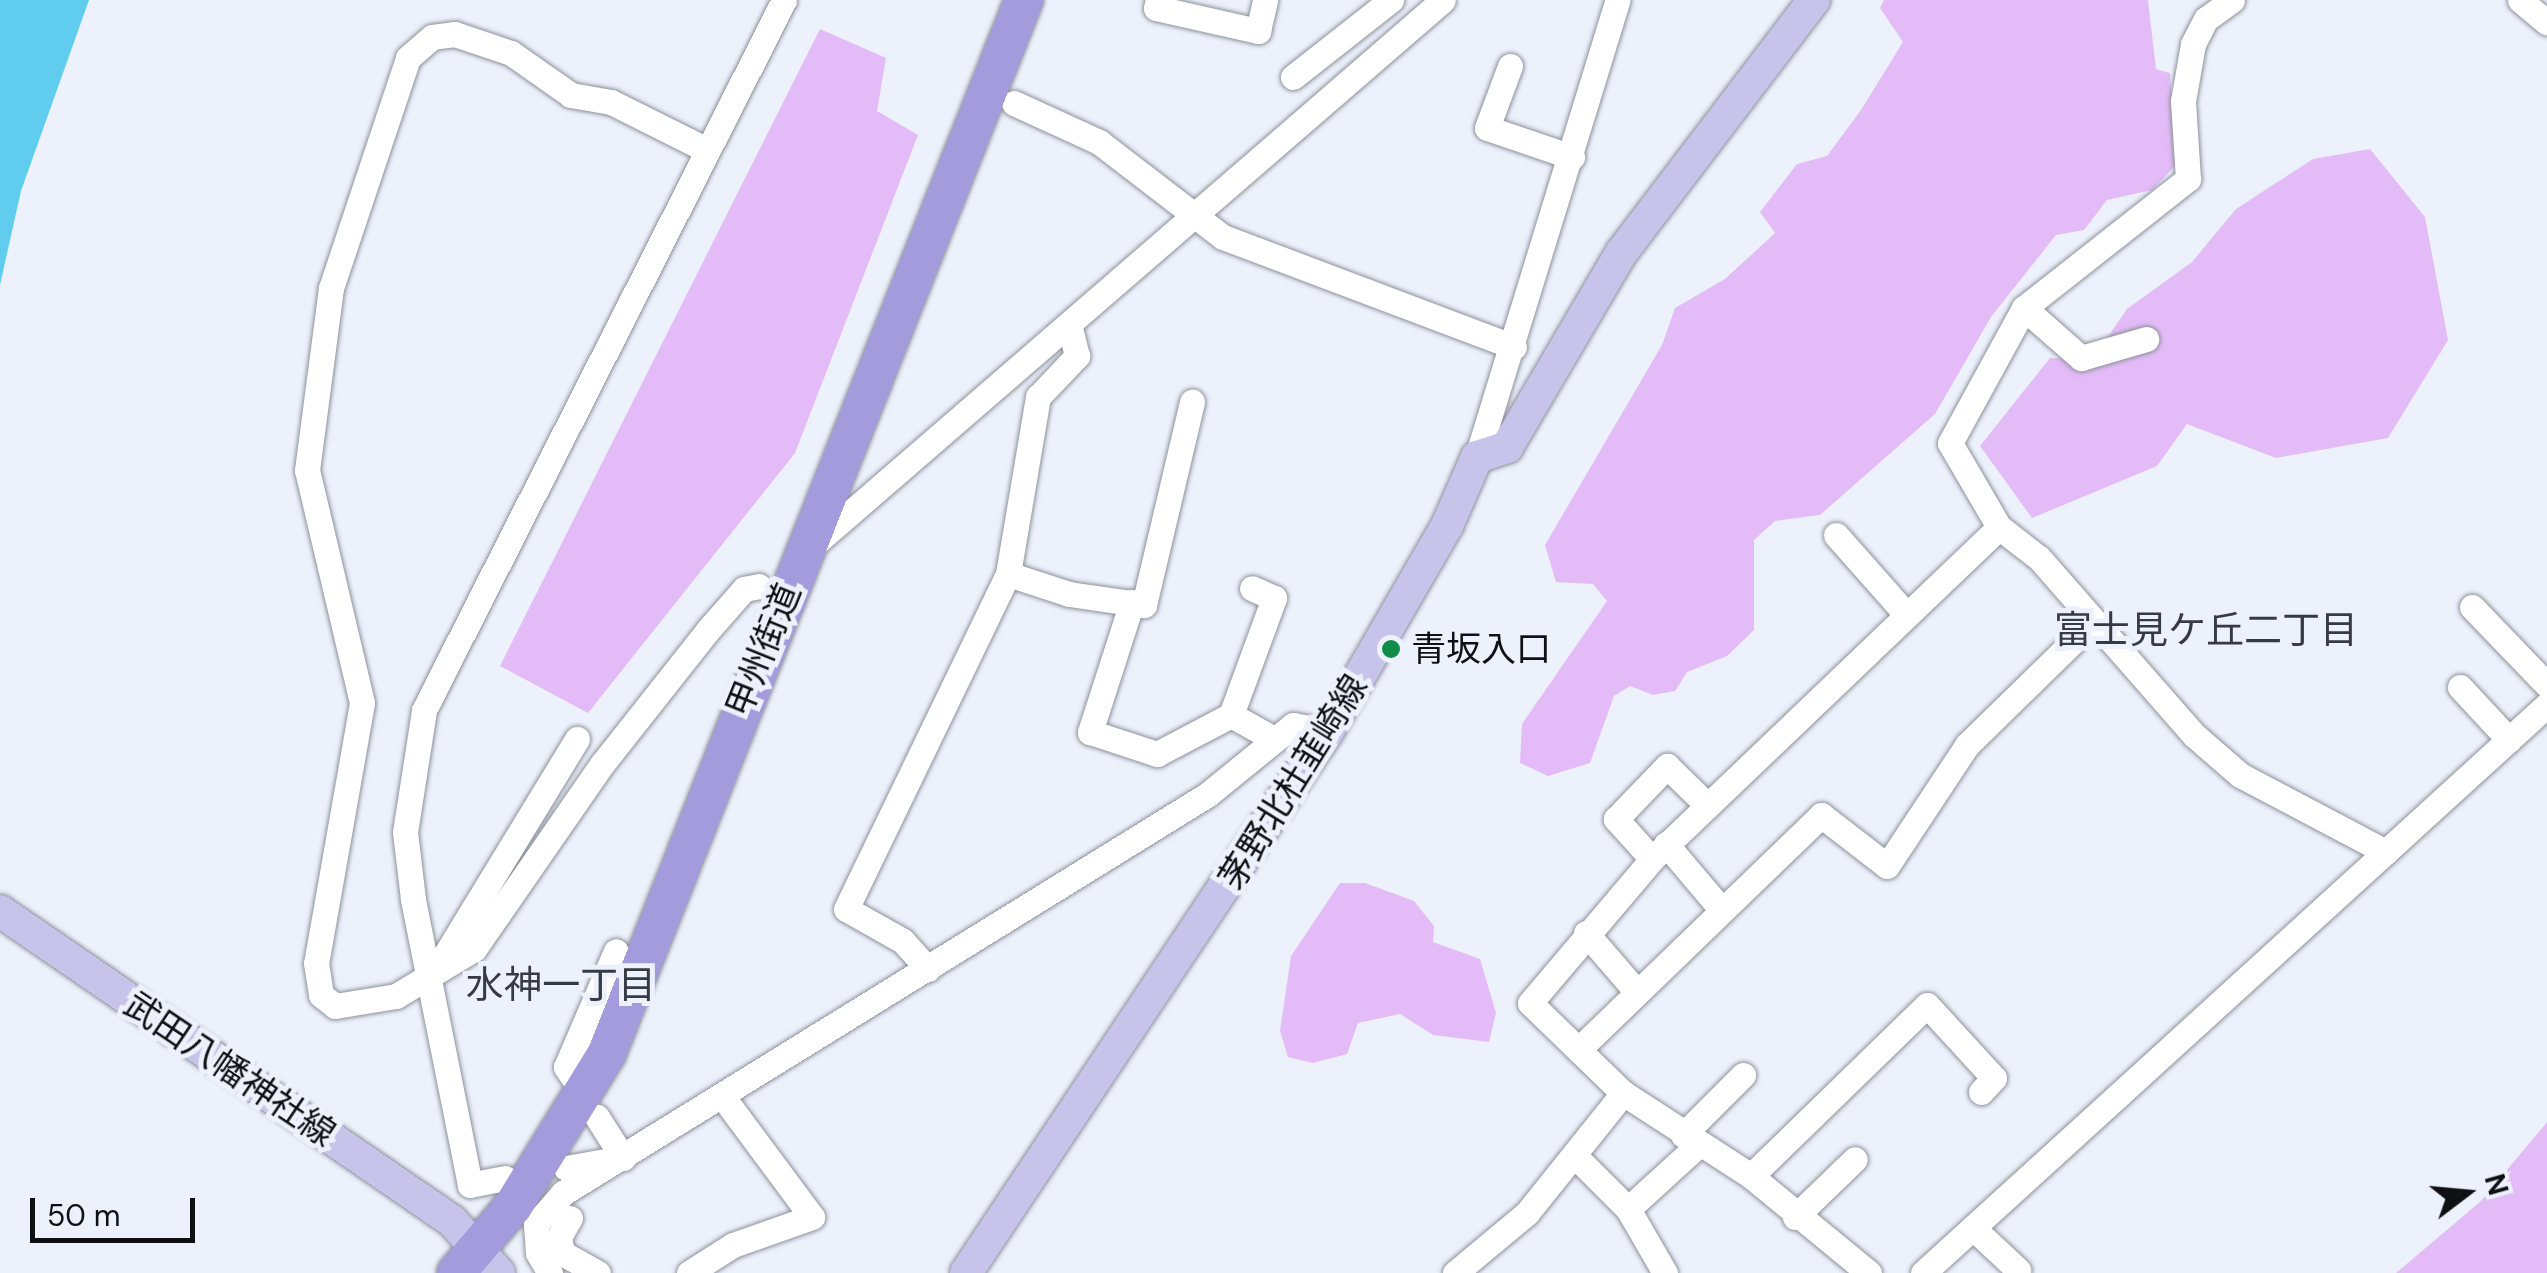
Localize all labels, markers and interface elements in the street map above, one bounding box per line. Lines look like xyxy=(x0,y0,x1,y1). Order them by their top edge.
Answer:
street label: 甲州街道 xyxy=(717,577,809,723)
district label: 富士見ケ丘二丁目 xyxy=(2054,608,2358,654)
place label: 青坂入口 xyxy=(1411,628,1551,670)
marker: 青坂入口 xyxy=(1380,638,1402,660)
street label: 茅野北杜韮崎線 xyxy=(1210,667,1376,897)
district label: 水神一丁目 xyxy=(466,963,656,1009)
street label: 武田八幡神社線 xyxy=(117,983,343,1155)
north arrow xyxy=(2417,1143,2517,1243)
text: N xyxy=(2476,1170,2517,1200)
scale bar xyxy=(35,1178,200,1240)
text: 50 m xyxy=(47,1196,121,1235)

